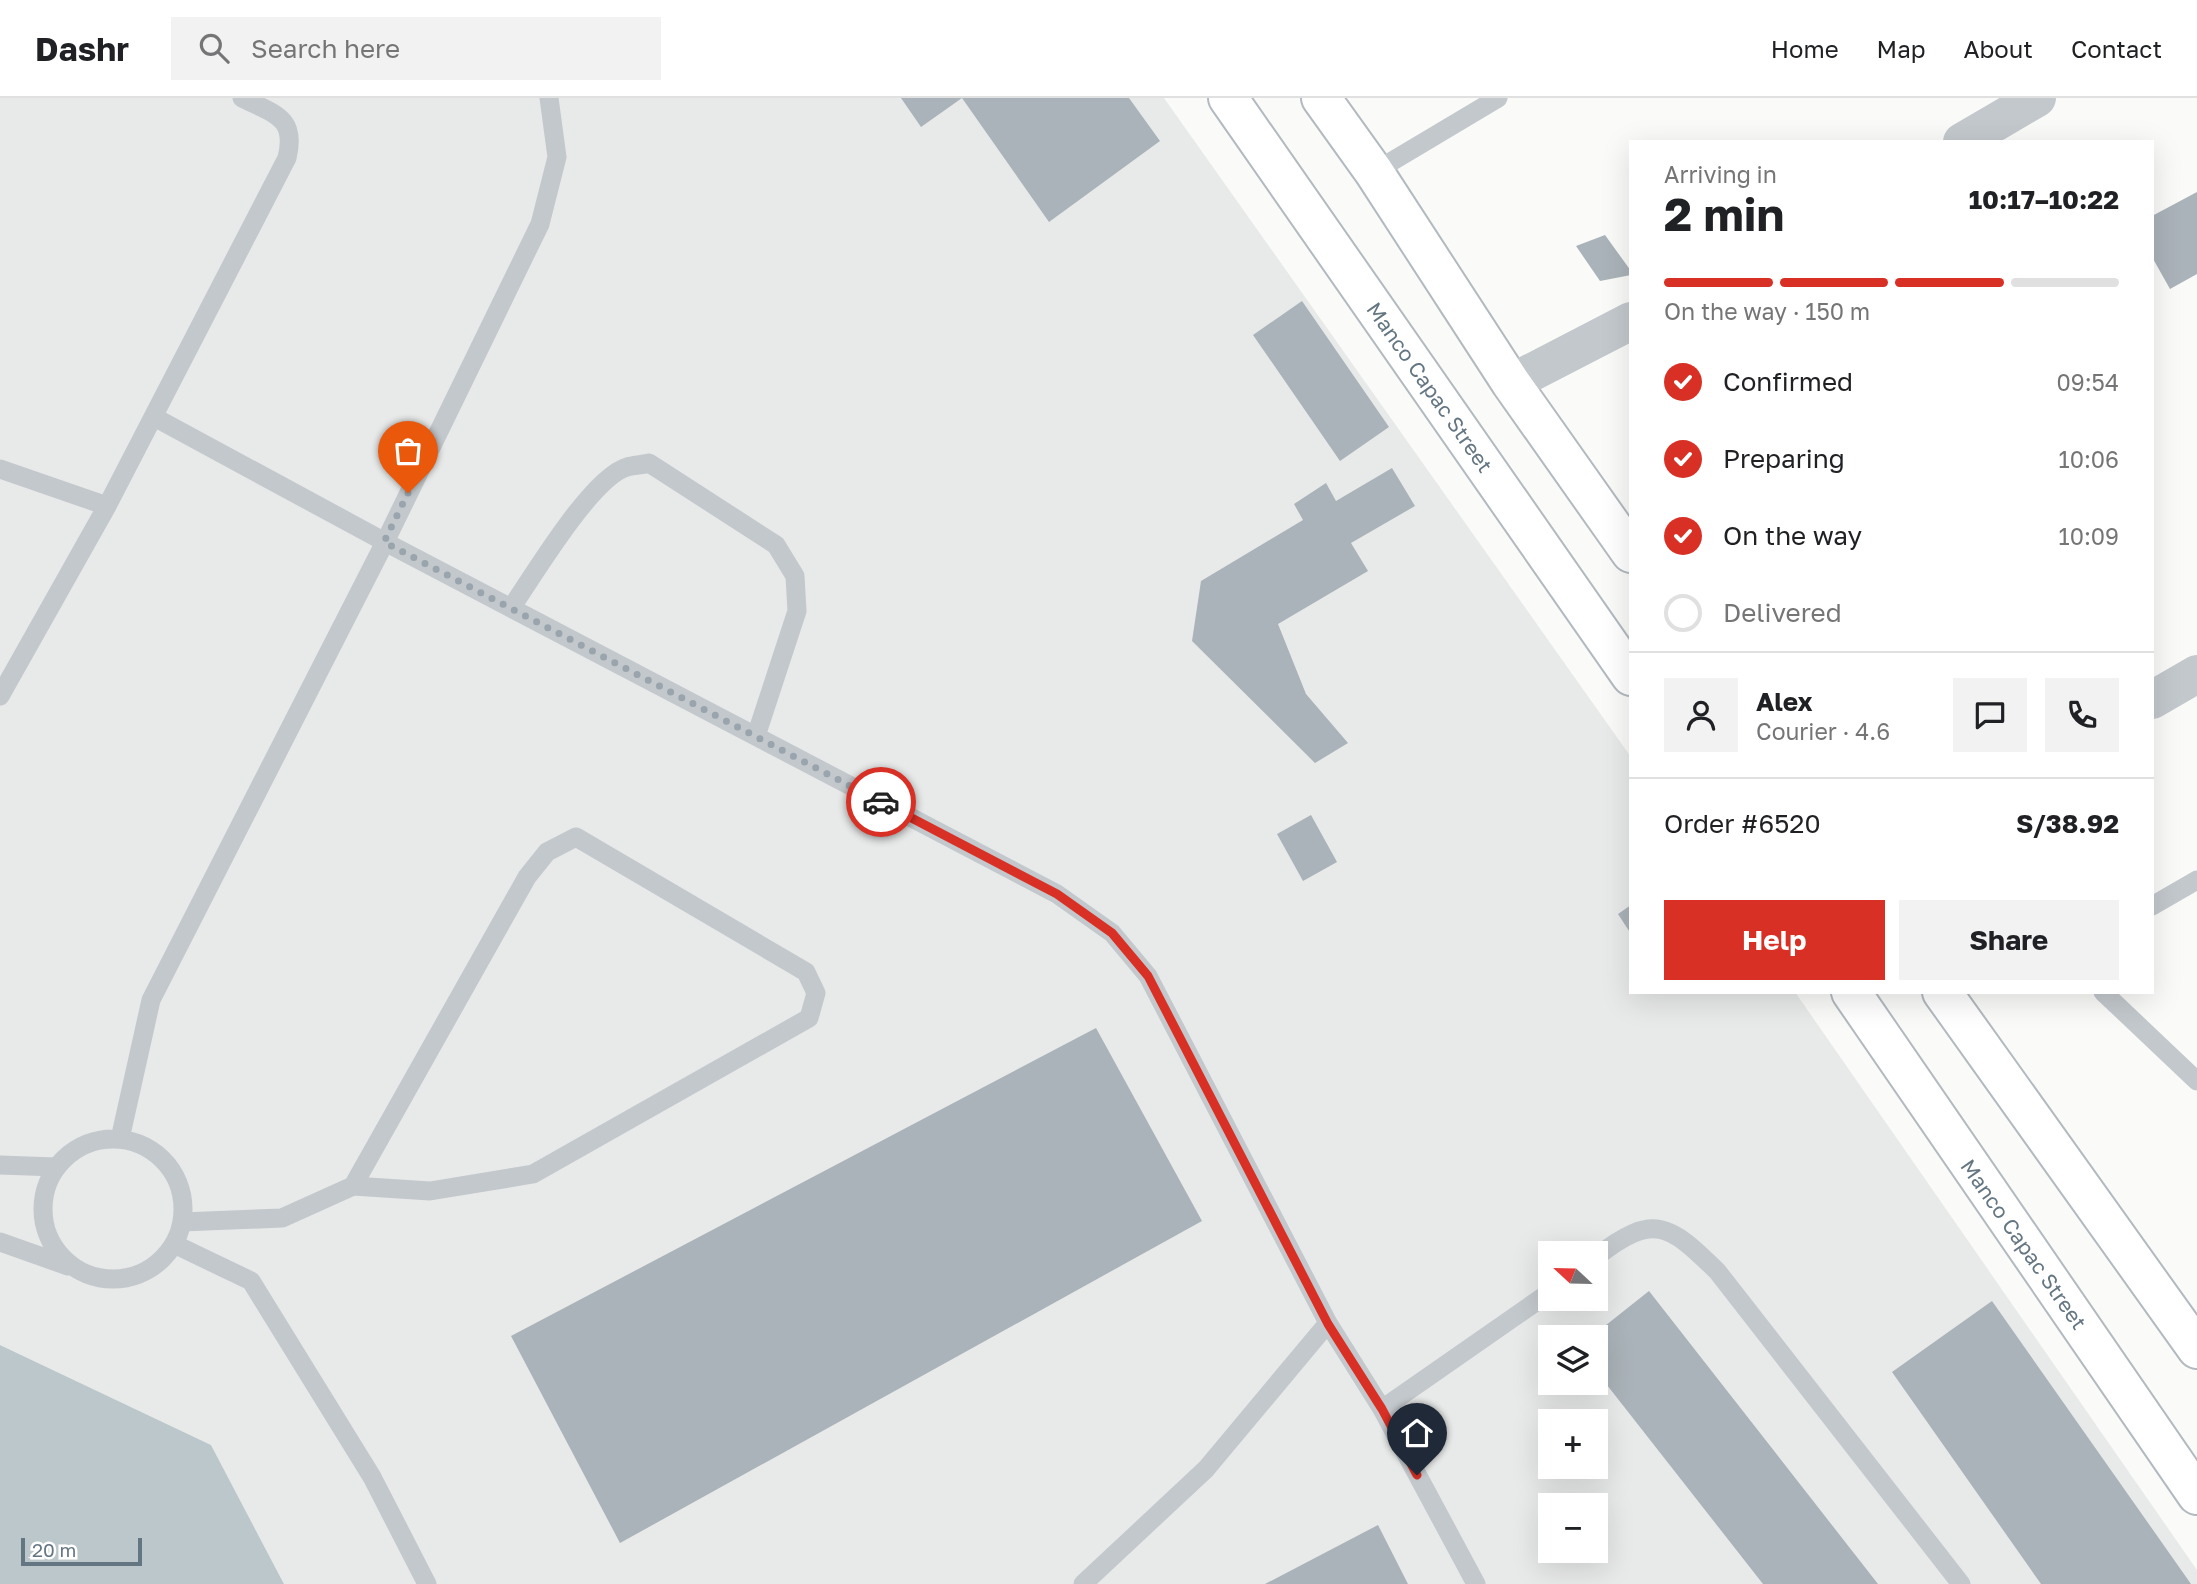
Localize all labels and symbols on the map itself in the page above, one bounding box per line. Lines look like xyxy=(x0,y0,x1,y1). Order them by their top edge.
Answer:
street label: Manco Capac Street xyxy=(1361,297,1499,477)
pin xyxy=(378,421,438,493)
courier xyxy=(846,767,916,837)
street label: Manco Capac Street xyxy=(1955,1154,2093,1334)
north arrow xyxy=(1538,1241,1608,1311)
pin xyxy=(1387,1403,1447,1475)
scale bar xyxy=(21,1535,142,1567)

